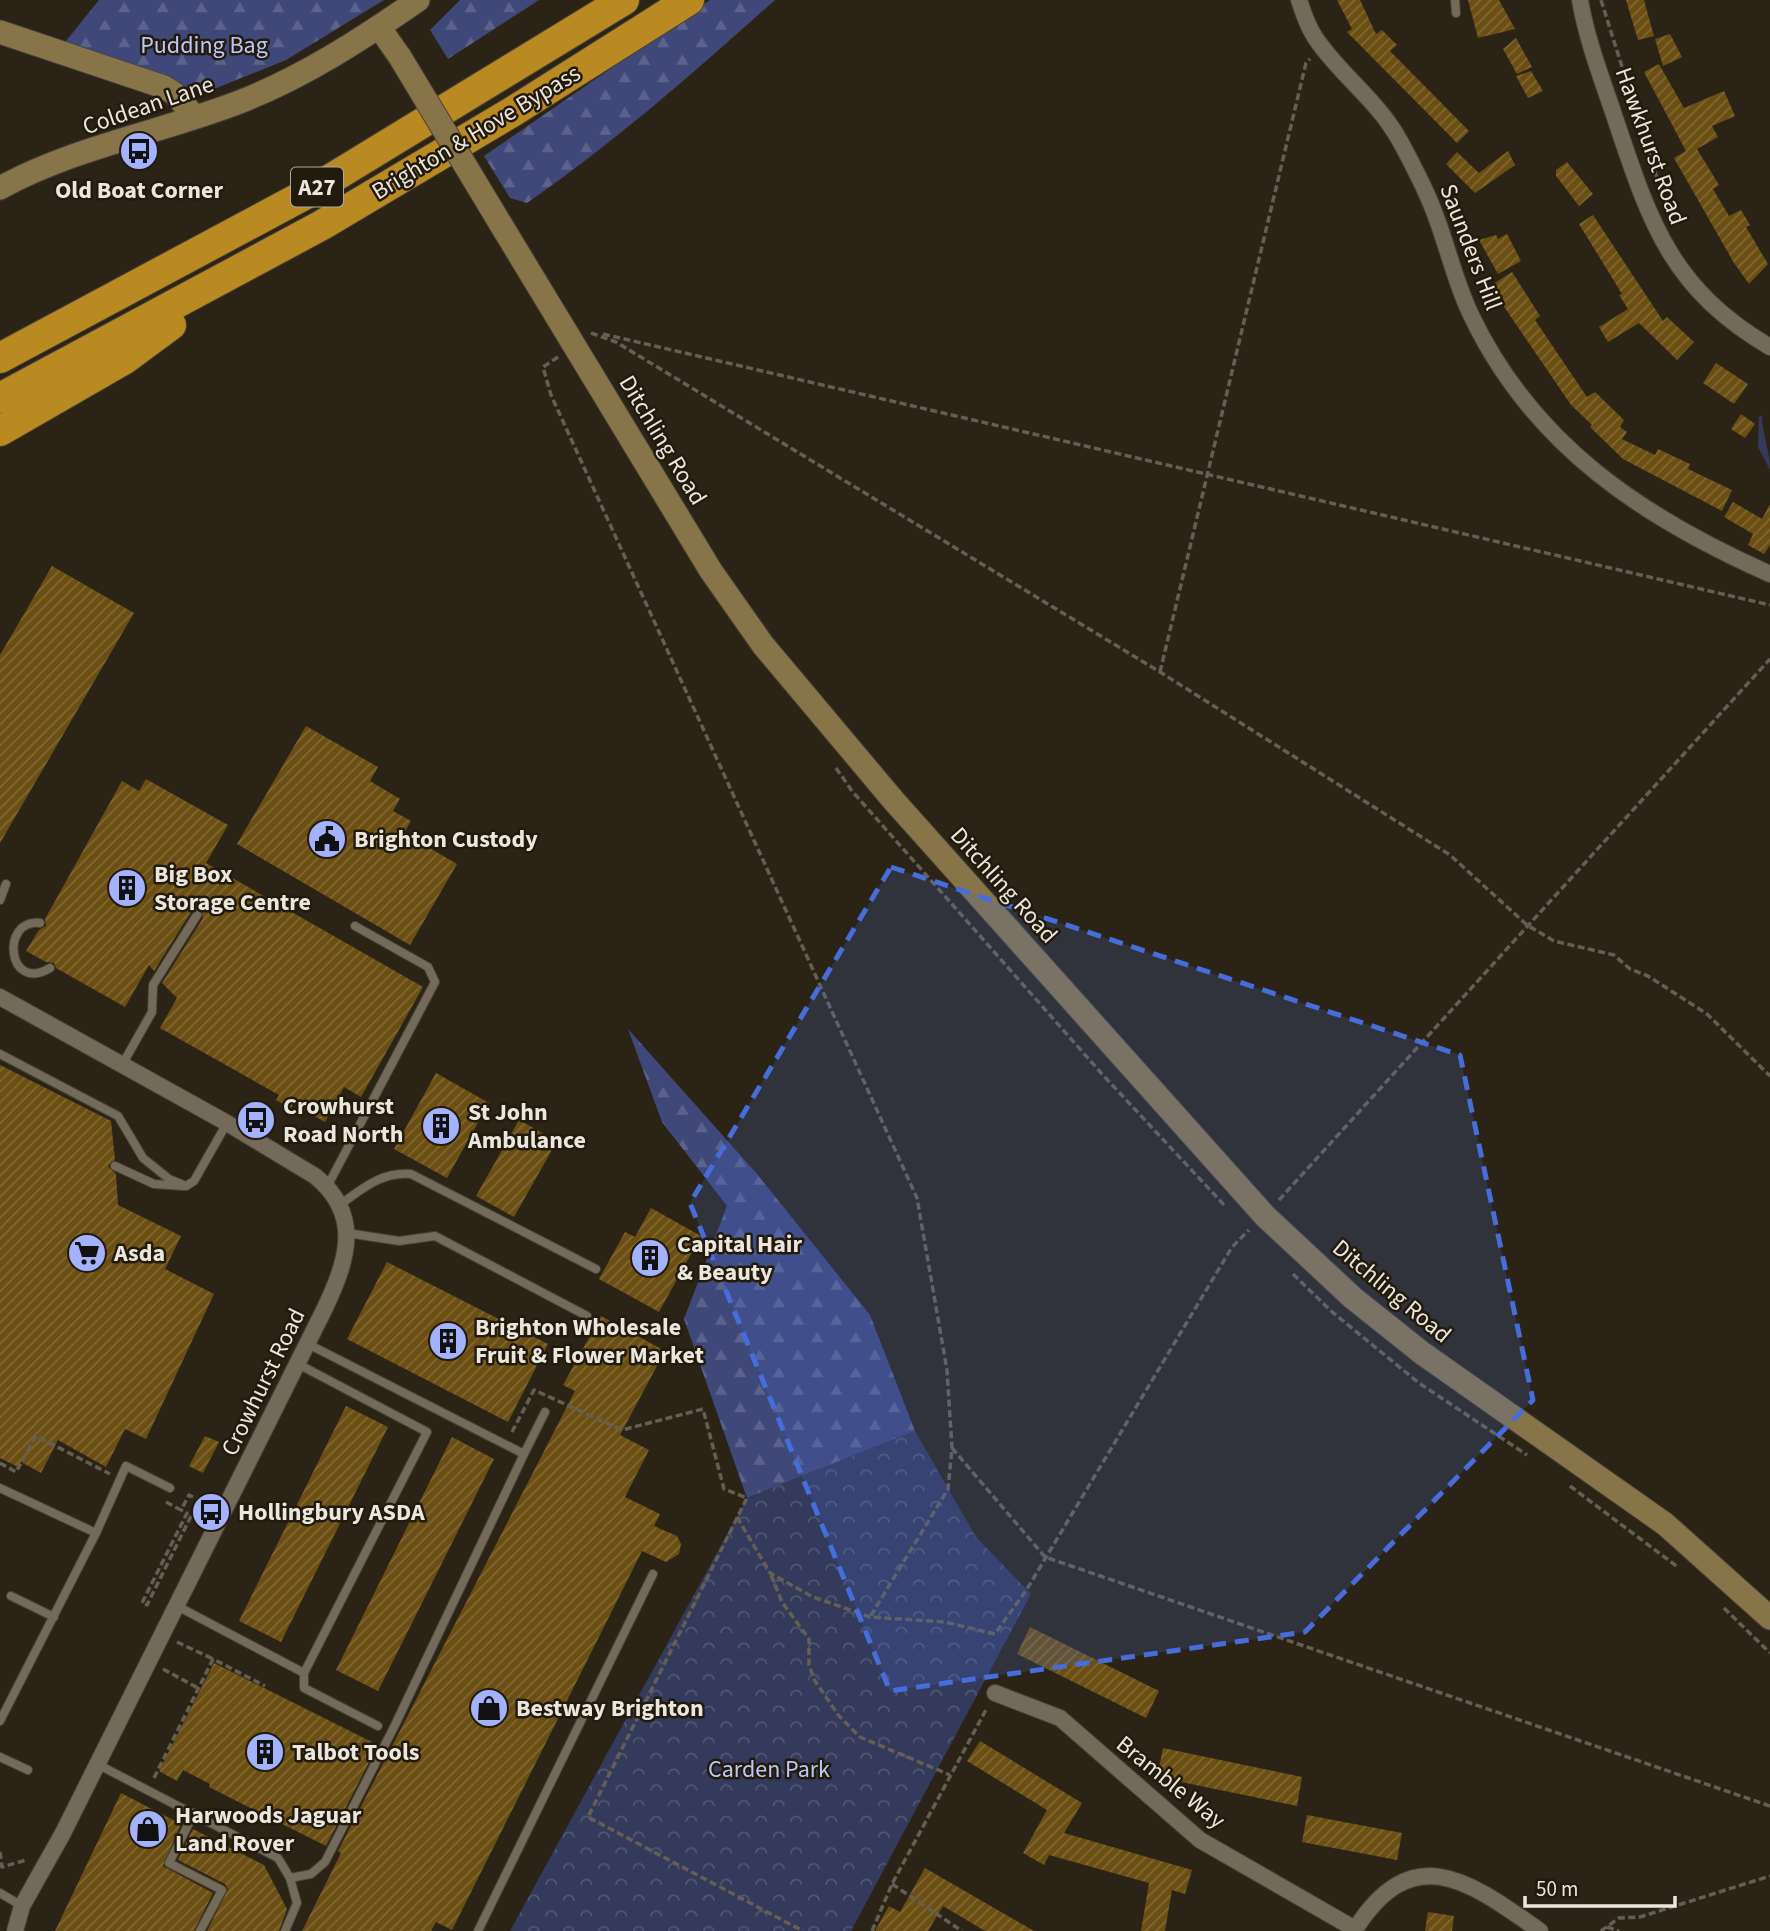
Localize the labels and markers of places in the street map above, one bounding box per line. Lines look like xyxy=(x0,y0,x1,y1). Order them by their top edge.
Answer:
bus stop icon: Old Boat Corner xyxy=(118,130,160,172)
place label: Old Boat Corner xyxy=(55,173,224,208)
public building icon: Brighton Custody xyxy=(306,818,348,860)
place label: Brighton Custody xyxy=(354,822,538,857)
place label: Big Box Storage Centre xyxy=(154,857,311,920)
building icon: Big Box Storage Centre xyxy=(106,867,148,909)
place label: Crowhurst Road North xyxy=(283,1089,403,1152)
place label: St John Ambulance xyxy=(467,1095,586,1158)
bus stop icon: Crowhurst Road North xyxy=(235,1099,277,1141)
building icon: St John Ambulance xyxy=(420,1105,462,1147)
place label: Capital Hair & Beauty xyxy=(677,1227,802,1290)
supermarket icon: Asda xyxy=(66,1232,108,1274)
place label: Asda xyxy=(113,1236,165,1271)
building icon: Capital Hair & Beauty xyxy=(629,1237,671,1279)
place label: Brighton Wholesale Fruit & Flower Market xyxy=(475,1310,704,1373)
building icon: Brighton Wholesale Fruit & Flower Market xyxy=(427,1320,469,1362)
bus stop icon: Hollingbury ASDA xyxy=(190,1491,232,1533)
place label: Hollingbury ASDA xyxy=(238,1495,425,1530)
shop icon: Bestway Brighton xyxy=(468,1687,510,1729)
place label: Bestway Brighton xyxy=(516,1691,704,1726)
building icon: Talbot Tools xyxy=(244,1731,286,1773)
place label: Talbot Tools xyxy=(292,1735,419,1770)
place label: Harwoods Jaguar Land Rover xyxy=(175,1798,362,1861)
shop icon: Harwoods Jaguar Land Rover xyxy=(127,1808,169,1850)

